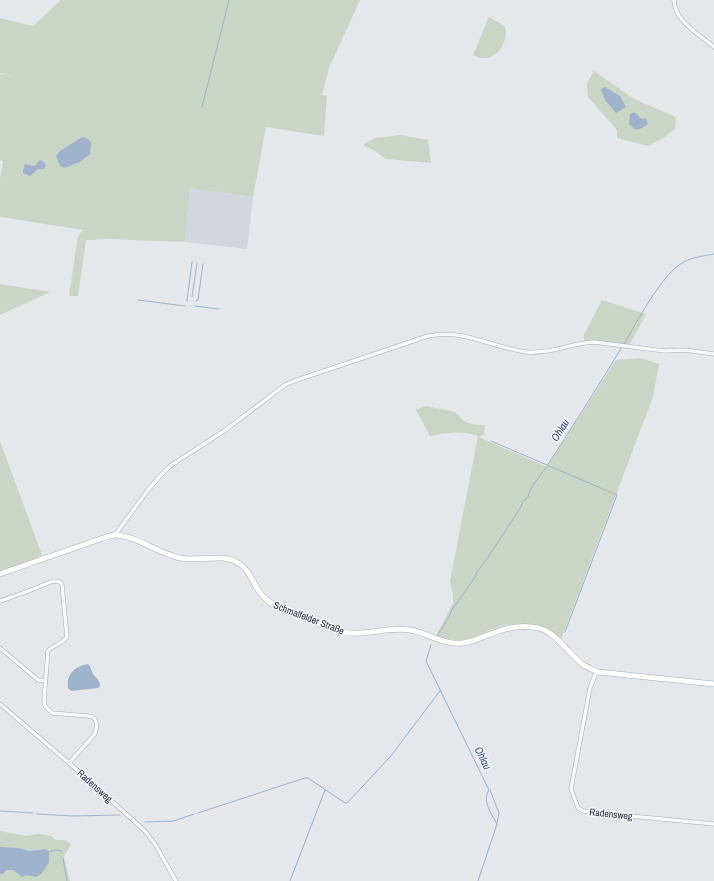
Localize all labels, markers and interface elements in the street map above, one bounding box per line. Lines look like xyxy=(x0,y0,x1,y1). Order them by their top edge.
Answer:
water label: Ohlau xyxy=(548,416,572,444)
street label: Schmalfelder Straße xyxy=(272,599,347,638)
water label: Ohlau xyxy=(471,744,495,772)
street label: Radensweg xyxy=(75,767,116,806)
street label: Radensweg xyxy=(589,805,634,823)

